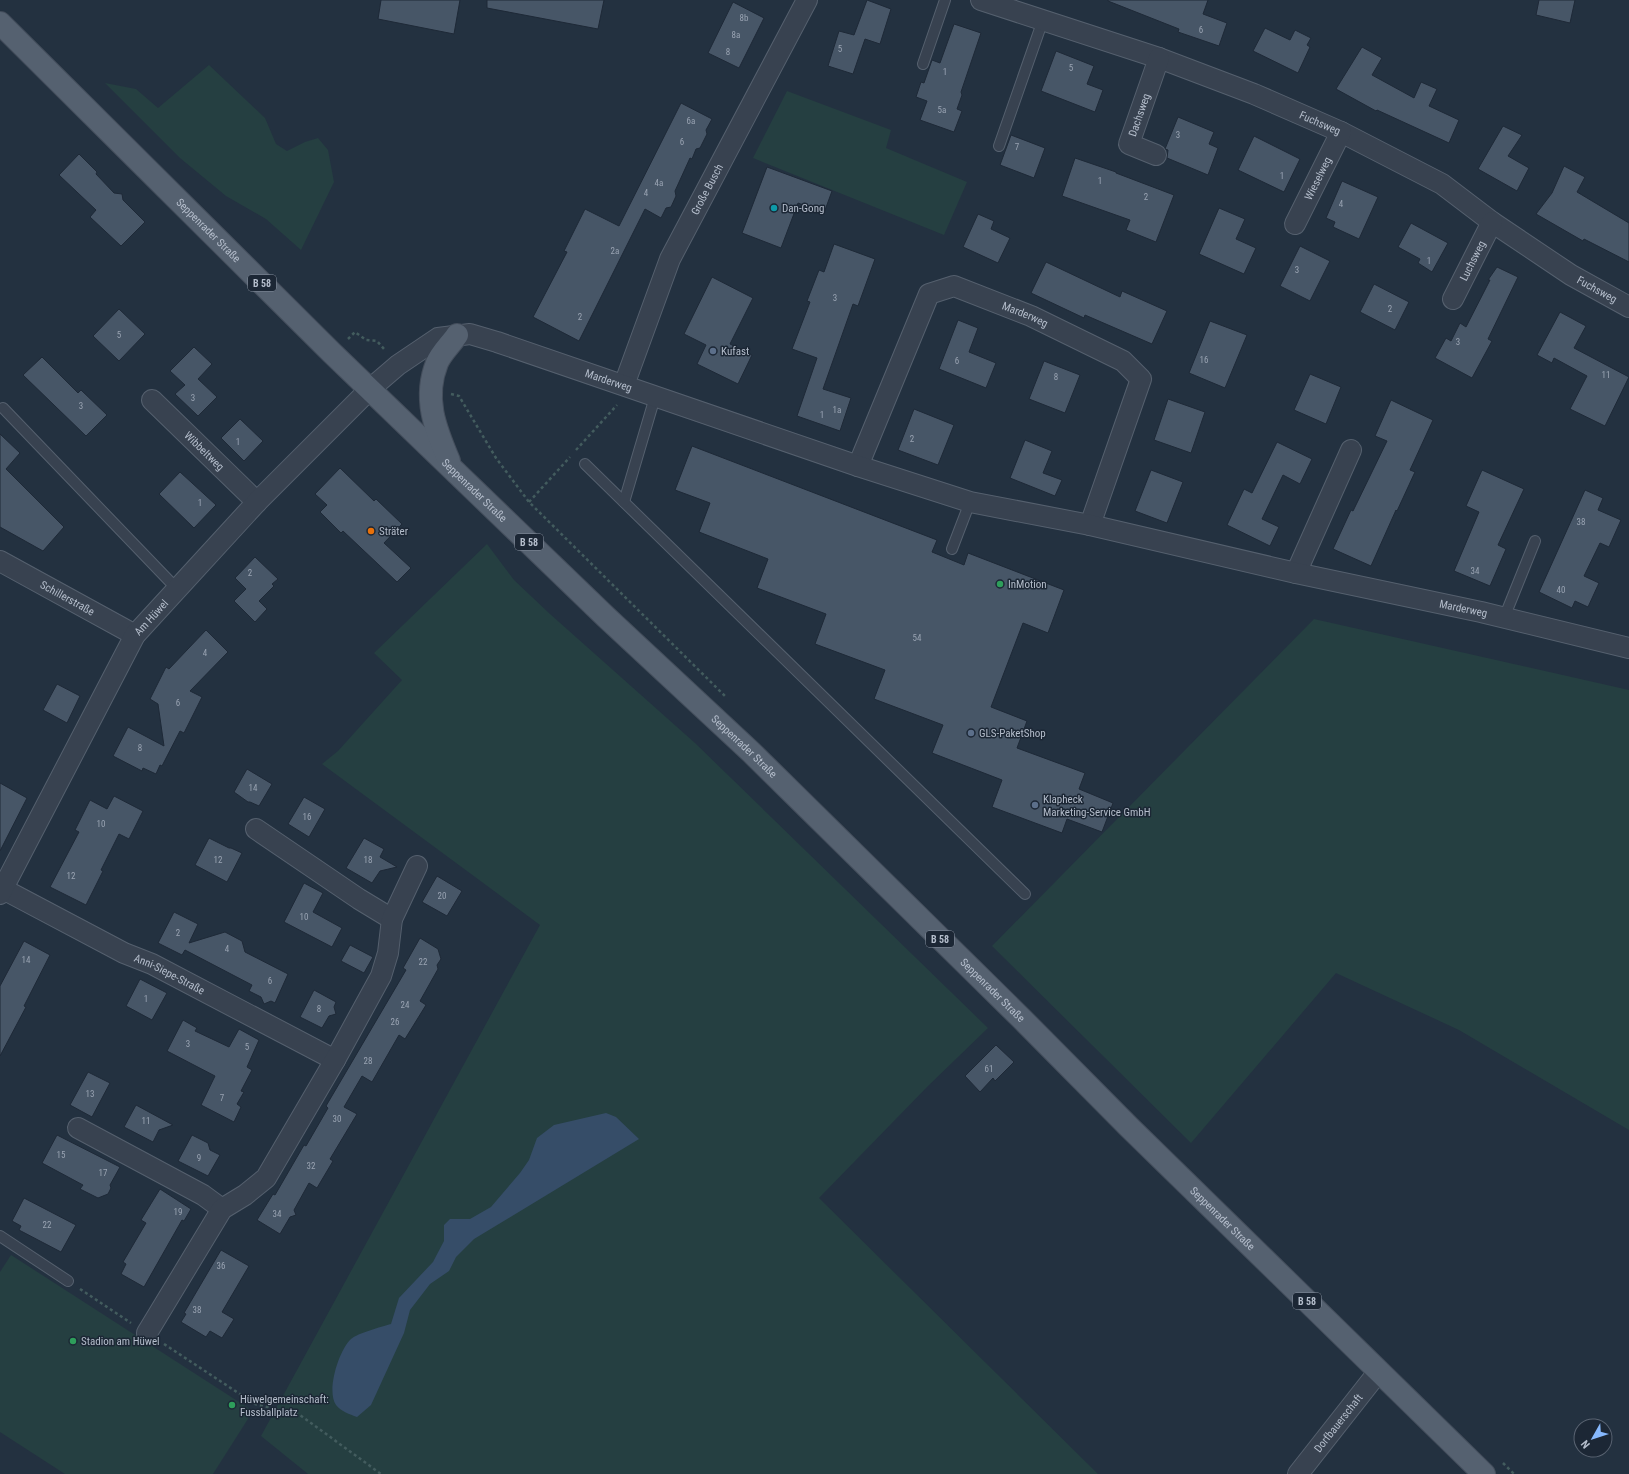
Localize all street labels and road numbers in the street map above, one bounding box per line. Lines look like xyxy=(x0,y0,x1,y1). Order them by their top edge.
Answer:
street label: Dachsweg xyxy=(1126,92,1153,138)
street label: Fuchsweg xyxy=(1298,108,1343,138)
street label: Wieselweg xyxy=(1302,155,1334,202)
street label: Große Busch xyxy=(688,162,726,217)
street label: Seppenrader Straße xyxy=(174,196,243,265)
street label: Luchsweg xyxy=(1457,238,1488,283)
street label: Fuchsweg xyxy=(1575,273,1619,306)
road number: B 58 xyxy=(248,275,276,291)
street label: Marderweg xyxy=(1000,299,1050,330)
street label: Marderweg xyxy=(584,366,634,394)
street label: Wibbeltweg xyxy=(182,429,227,473)
street label: Seppenrader Straße xyxy=(439,456,510,525)
road number: B 58 xyxy=(515,534,543,550)
street label: Schillerstraße xyxy=(38,578,97,618)
street label: Am Hüwel xyxy=(131,597,171,638)
street label: Marderweg xyxy=(1438,597,1489,620)
street label: Seppenrader Straße xyxy=(709,712,780,781)
road number: B 58 xyxy=(926,931,954,947)
street label: Anni-Siepe-Straße xyxy=(132,951,207,997)
street label: Seppenrader Straße xyxy=(958,955,1028,1025)
street label: Seppenrader Straße xyxy=(1187,1184,1258,1253)
road number: B 58 xyxy=(1293,1293,1321,1309)
street label: Dorfbauerschaft xyxy=(1311,1391,1365,1455)

